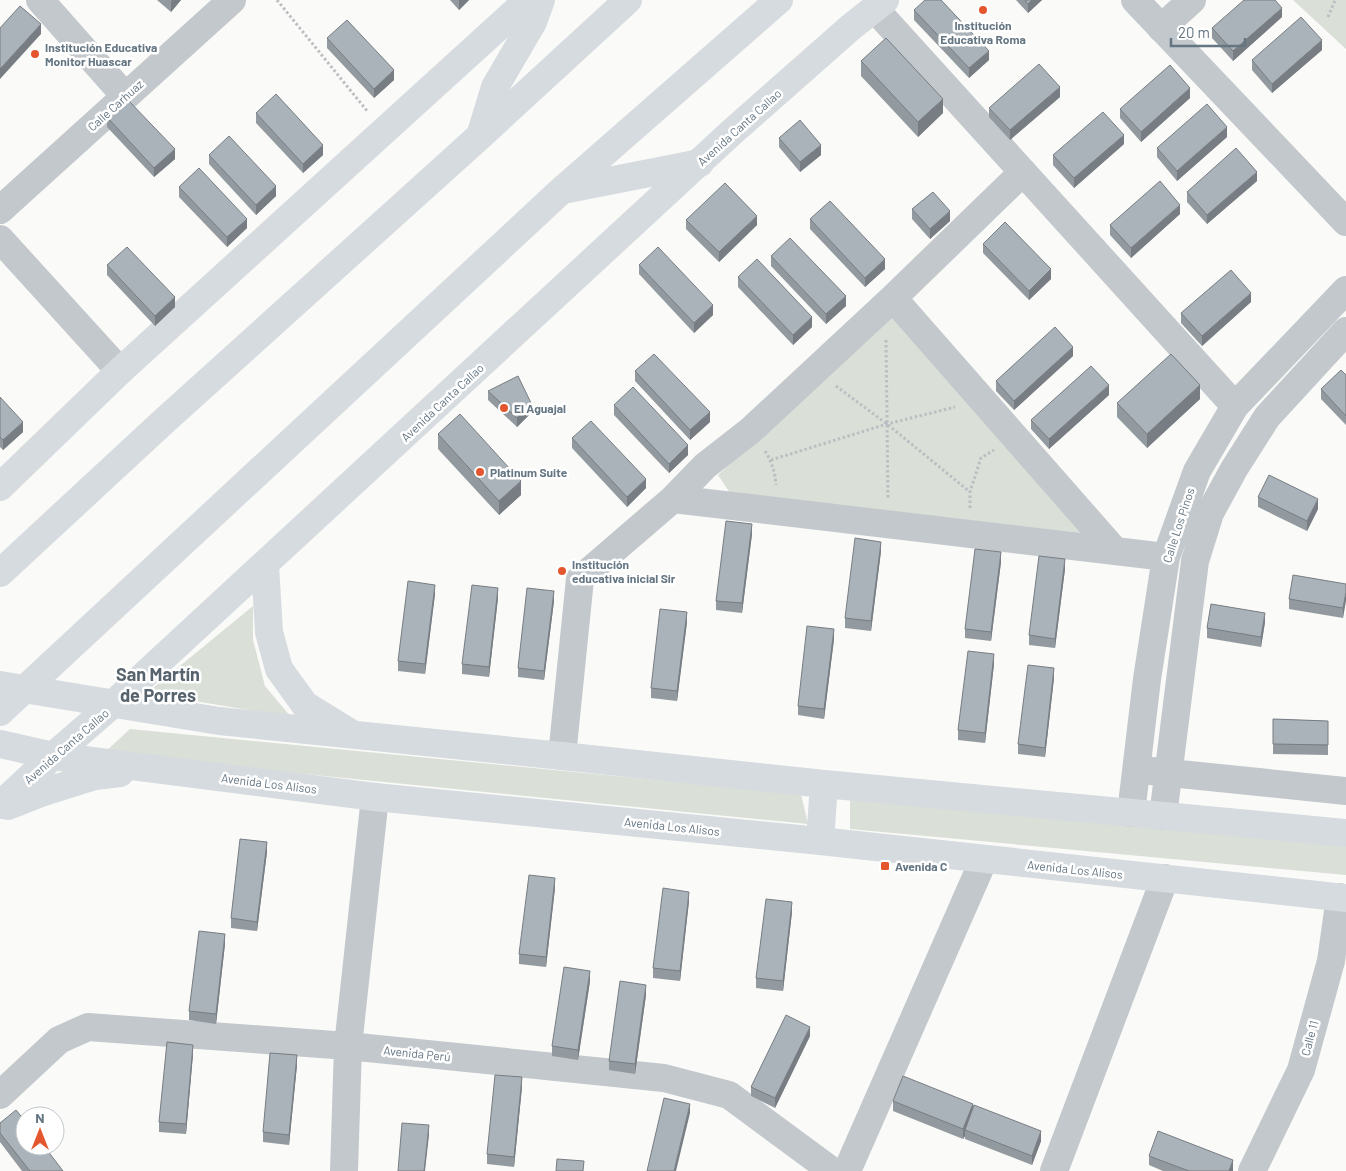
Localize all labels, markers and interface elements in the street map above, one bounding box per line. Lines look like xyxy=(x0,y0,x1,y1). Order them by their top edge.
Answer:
marker: Institución Educativa Roma xyxy=(977,4,989,16)
scale bar xyxy=(1171,15,1245,47)
place label: Institución Educativa Roma xyxy=(940,18,1026,46)
text: 20 m xyxy=(1178,23,1210,41)
place label: Institución Educativa Monitor Huascar xyxy=(45,40,157,68)
marker: Institución Educativa Monitor Huascar xyxy=(29,48,41,60)
street label: Calle Carhuaz xyxy=(84,76,146,134)
street label: Avenida Canta Callao xyxy=(694,86,784,168)
street label: Avenida Canta Callao xyxy=(398,360,486,444)
place label: El Aguajal xyxy=(514,401,566,415)
marker: El Aguajal xyxy=(498,402,510,414)
place label: Platinum Suite xyxy=(490,465,568,479)
marker: Platinum Suite xyxy=(474,466,486,478)
street label: Calle Los Pinos xyxy=(1159,486,1197,564)
place label: Institución educativa inicial Sir xyxy=(572,557,676,585)
marker: Institución educativa inicial Sir xyxy=(556,565,568,577)
district label: San Martín de Porres xyxy=(116,663,200,706)
street label: Avenida Canta Callao xyxy=(21,705,111,787)
street label: Avenida Los Alisos xyxy=(220,770,318,796)
street label: Avenida Los Alisos xyxy=(623,814,721,838)
street label: Avenida Los Alisos xyxy=(1026,857,1124,881)
place label: Avenida C xyxy=(895,859,947,873)
marker: Avenida C xyxy=(879,860,891,872)
street label: Calle 11 xyxy=(1298,1019,1320,1057)
street label: Avenida Perú xyxy=(383,1043,451,1063)
north arrow xyxy=(15,1106,65,1156)
text: N xyxy=(35,1109,45,1126)

